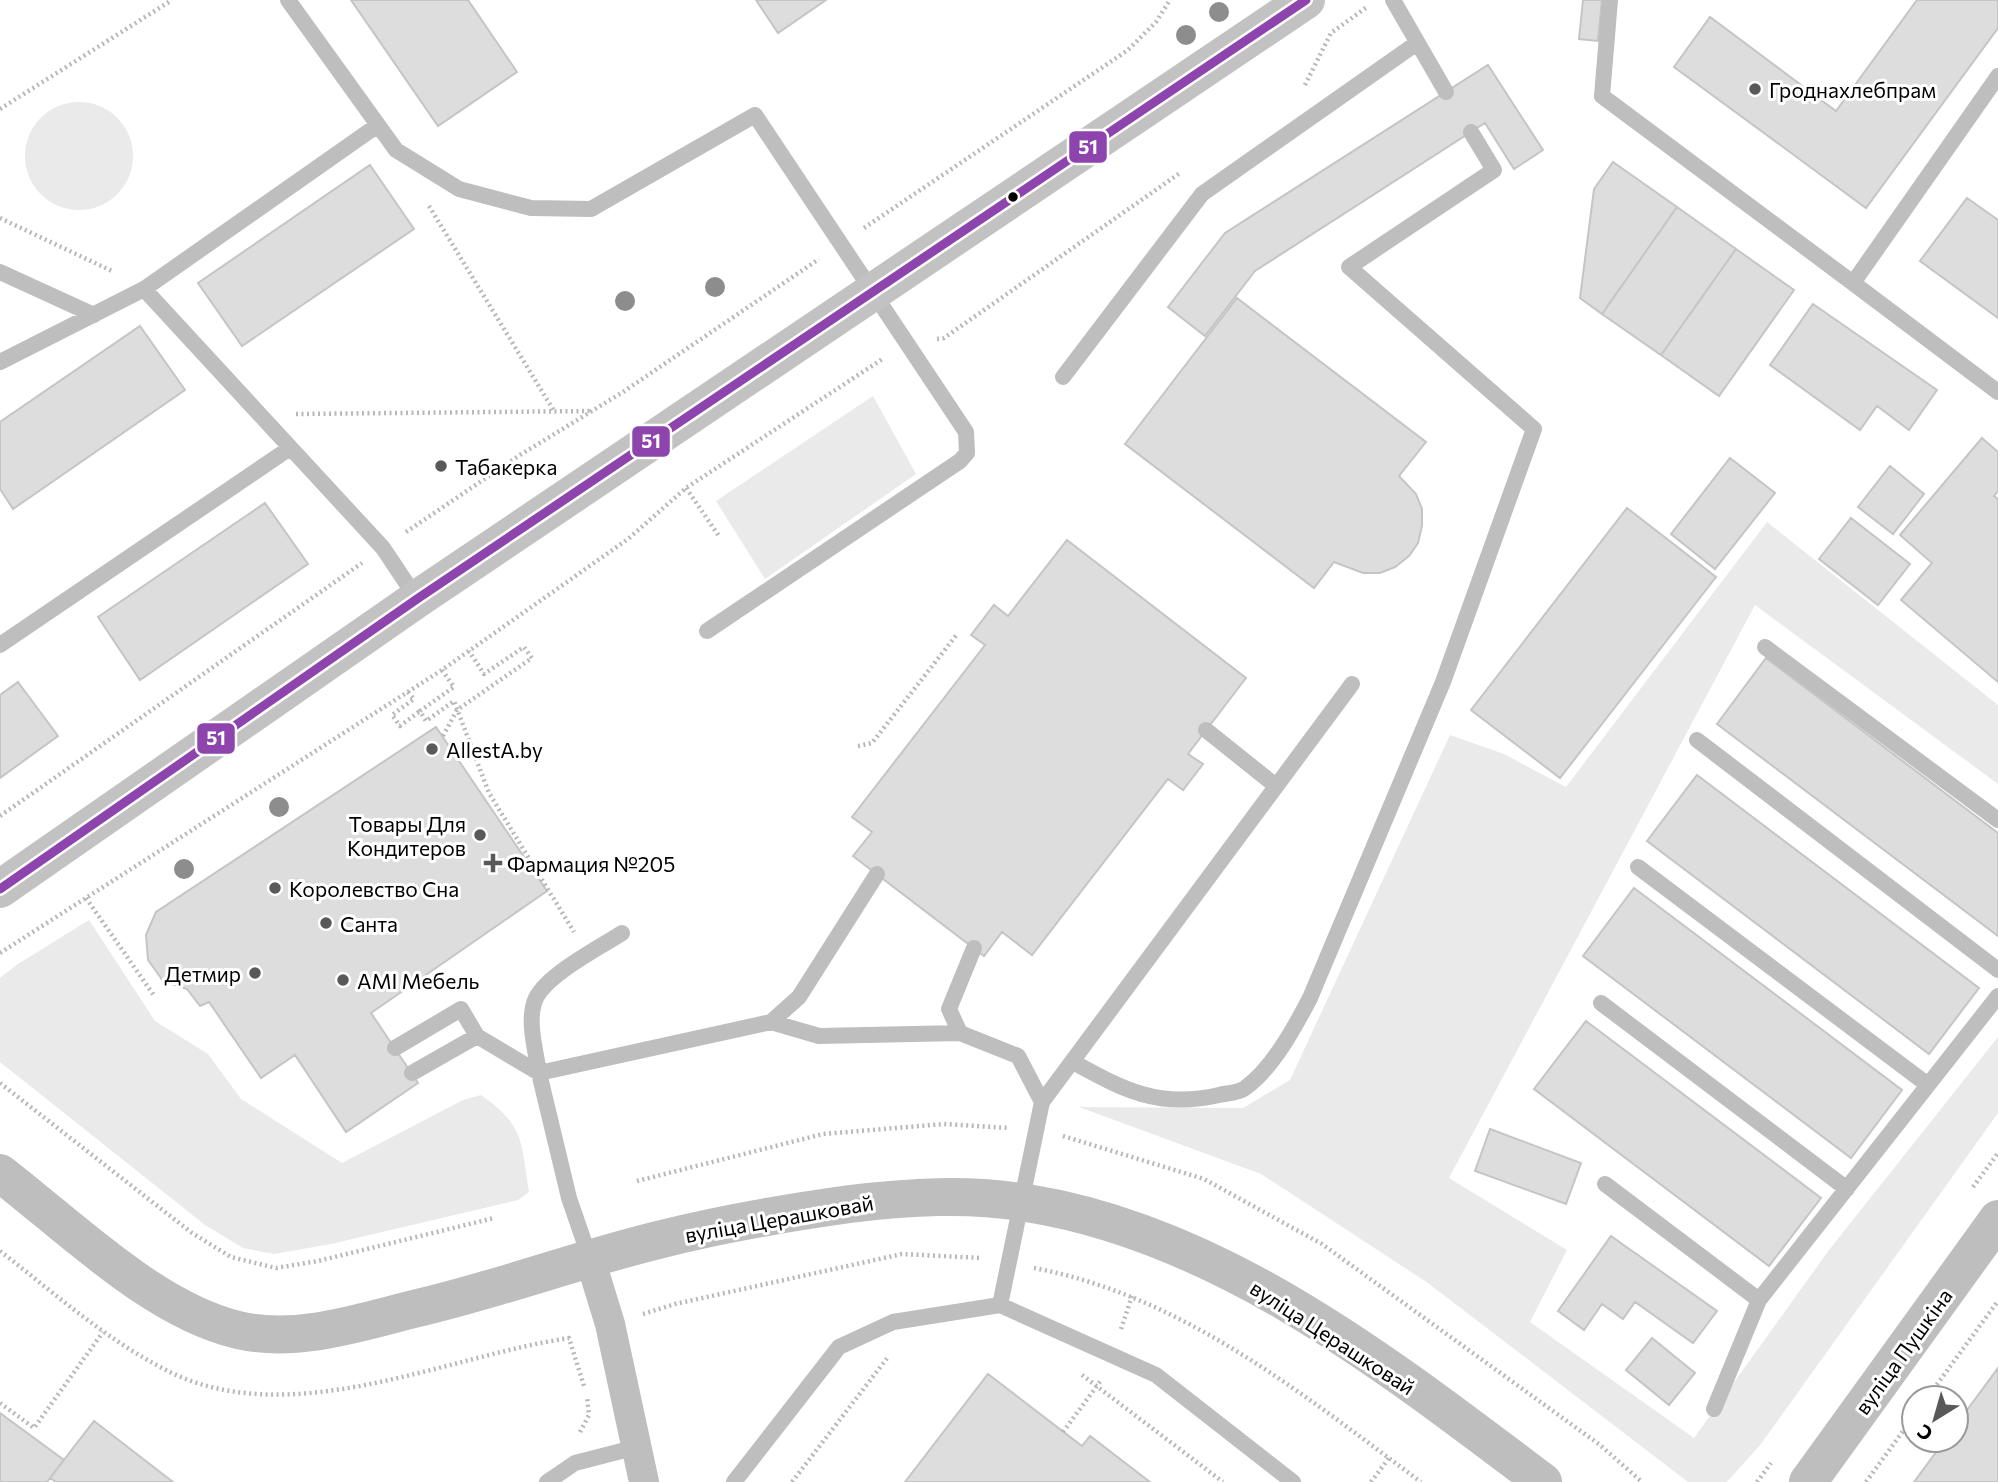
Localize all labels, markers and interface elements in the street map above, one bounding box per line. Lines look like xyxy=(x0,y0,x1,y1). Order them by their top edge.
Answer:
place label: Гроднахлебпрам xyxy=(1769,77,1936,102)
marker: Гроднахлебпрам xyxy=(1747,81,1763,97)
line badge: 51 xyxy=(1068,130,1108,164)
text: 51 xyxy=(1078,135,1098,158)
unlabelled marker xyxy=(1006,190,1020,204)
line badge: 51 xyxy=(631,425,671,458)
text: 51 xyxy=(641,429,661,452)
place label: Табакерка xyxy=(455,454,557,479)
marker: Табакерка xyxy=(433,458,449,474)
line badge: 51 xyxy=(196,722,236,755)
text: 51 xyxy=(206,726,226,749)
place label: AllestA.by xyxy=(446,737,543,762)
marker: AllestA.by xyxy=(424,741,440,757)
place label: Товары Для Кондитеров xyxy=(347,811,466,860)
marker: Товары Для Кондитеров xyxy=(472,827,488,843)
place label: Фармация №205 xyxy=(507,851,675,876)
marker: Фармация №205 xyxy=(485,855,501,871)
place label: Королевство Сна xyxy=(289,876,459,901)
marker: Королевство Сна xyxy=(267,880,283,896)
place label: Санта xyxy=(340,911,398,936)
marker: Санта xyxy=(318,915,334,931)
place label: Детмир xyxy=(164,961,241,986)
marker: Детмир xyxy=(247,965,263,981)
place label: AMI Мебель xyxy=(357,968,480,993)
marker: AMI Мебель xyxy=(335,972,351,988)
street label: вуліца Церашковай xyxy=(683,1189,875,1247)
street label: вуліца Церашковай xyxy=(1246,1274,1420,1400)
street label: вуліца Пушкіна xyxy=(1849,1283,1957,1419)
north arrow xyxy=(1900,1384,1970,1454)
text: С xyxy=(1912,1420,1937,1446)

